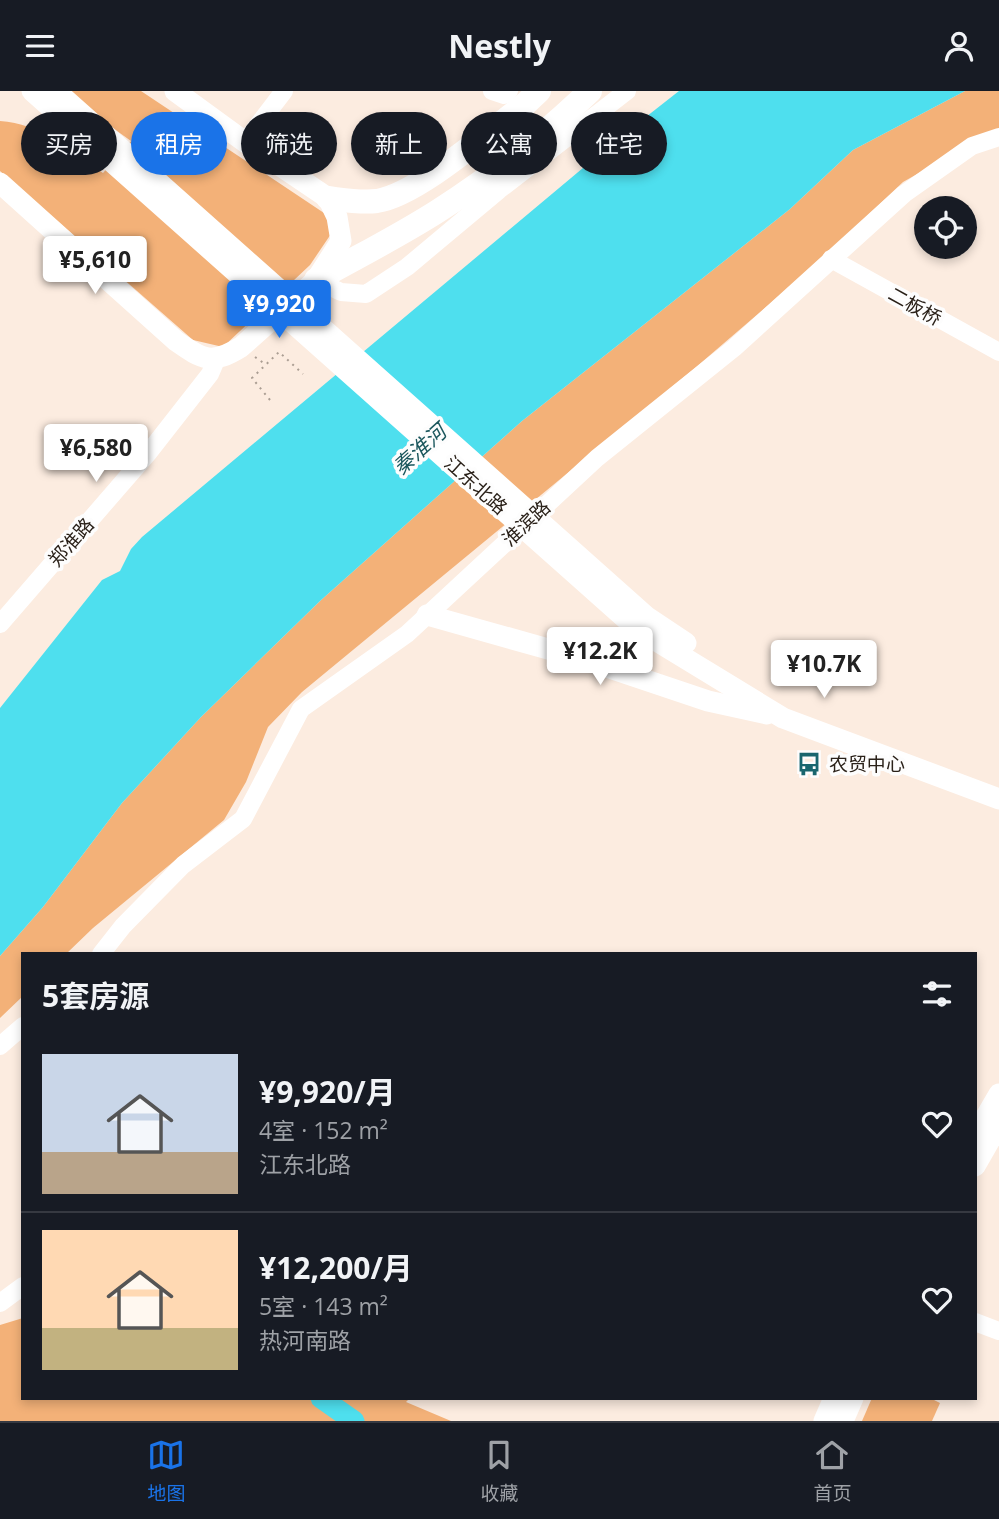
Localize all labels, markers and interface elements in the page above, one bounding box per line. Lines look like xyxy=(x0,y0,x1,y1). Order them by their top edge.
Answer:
text: Nestly xyxy=(448,24,551,67)
icon: menu xyxy=(21,27,59,65)
icon: person xyxy=(940,27,978,65)
chip: 买房 xyxy=(21,112,117,175)
chip: 租房 xyxy=(131,112,227,175)
chip: 筛选 xyxy=(241,112,337,175)
chip: 新上 xyxy=(351,112,447,175)
chip: 公寓 xyxy=(461,112,557,175)
chip: 住宅 xyxy=(571,112,667,175)
map controls xyxy=(914,196,977,259)
button: locate xyxy=(914,196,977,259)
pin: ¥5,610 xyxy=(38,237,152,296)
text: ¥5,610 xyxy=(59,243,131,275)
pin: ¥9,920 xyxy=(222,281,336,340)
street label: 二板桥 xyxy=(884,281,946,331)
text: ¥9,920 xyxy=(243,287,315,319)
water label: 秦淮河 xyxy=(386,415,455,480)
pin: ¥6,580 xyxy=(39,425,153,484)
text: ¥6,580 xyxy=(60,431,132,463)
street label: 江东北路 xyxy=(439,450,513,520)
street label: 淮滨路 xyxy=(496,494,556,552)
street label: 郑淮路 xyxy=(42,512,100,572)
pin: ¥12.2K xyxy=(543,627,657,687)
text: ¥12.2K xyxy=(563,634,637,666)
pin: ¥10.7K xyxy=(767,641,881,700)
text: ¥10.7K xyxy=(787,647,861,679)
bus stop icon: 农贸中心 xyxy=(795,750,823,778)
place label: 农贸中心 xyxy=(829,751,905,777)
text: 5套房源 xyxy=(42,975,149,1016)
icon: filters xyxy=(918,975,956,1013)
text: ¥9,920/月 xyxy=(259,1071,396,1112)
icon: home xyxy=(98,1082,182,1166)
icon: heart xyxy=(918,1105,956,1143)
text: 4室 · 152 m² xyxy=(259,1114,388,1146)
text: 江东北路 xyxy=(259,1148,351,1180)
text: ¥12,200/月 xyxy=(259,1247,413,1288)
icon: home xyxy=(98,1258,182,1342)
icon: heart xyxy=(918,1281,956,1319)
text: 5室 · 143 m² xyxy=(259,1290,388,1322)
text: 热河南路 xyxy=(259,1324,351,1356)
tab: 地图 xyxy=(147,1436,186,1506)
tab: 收藏 xyxy=(480,1436,519,1506)
tab: 首页 xyxy=(813,1436,852,1506)

